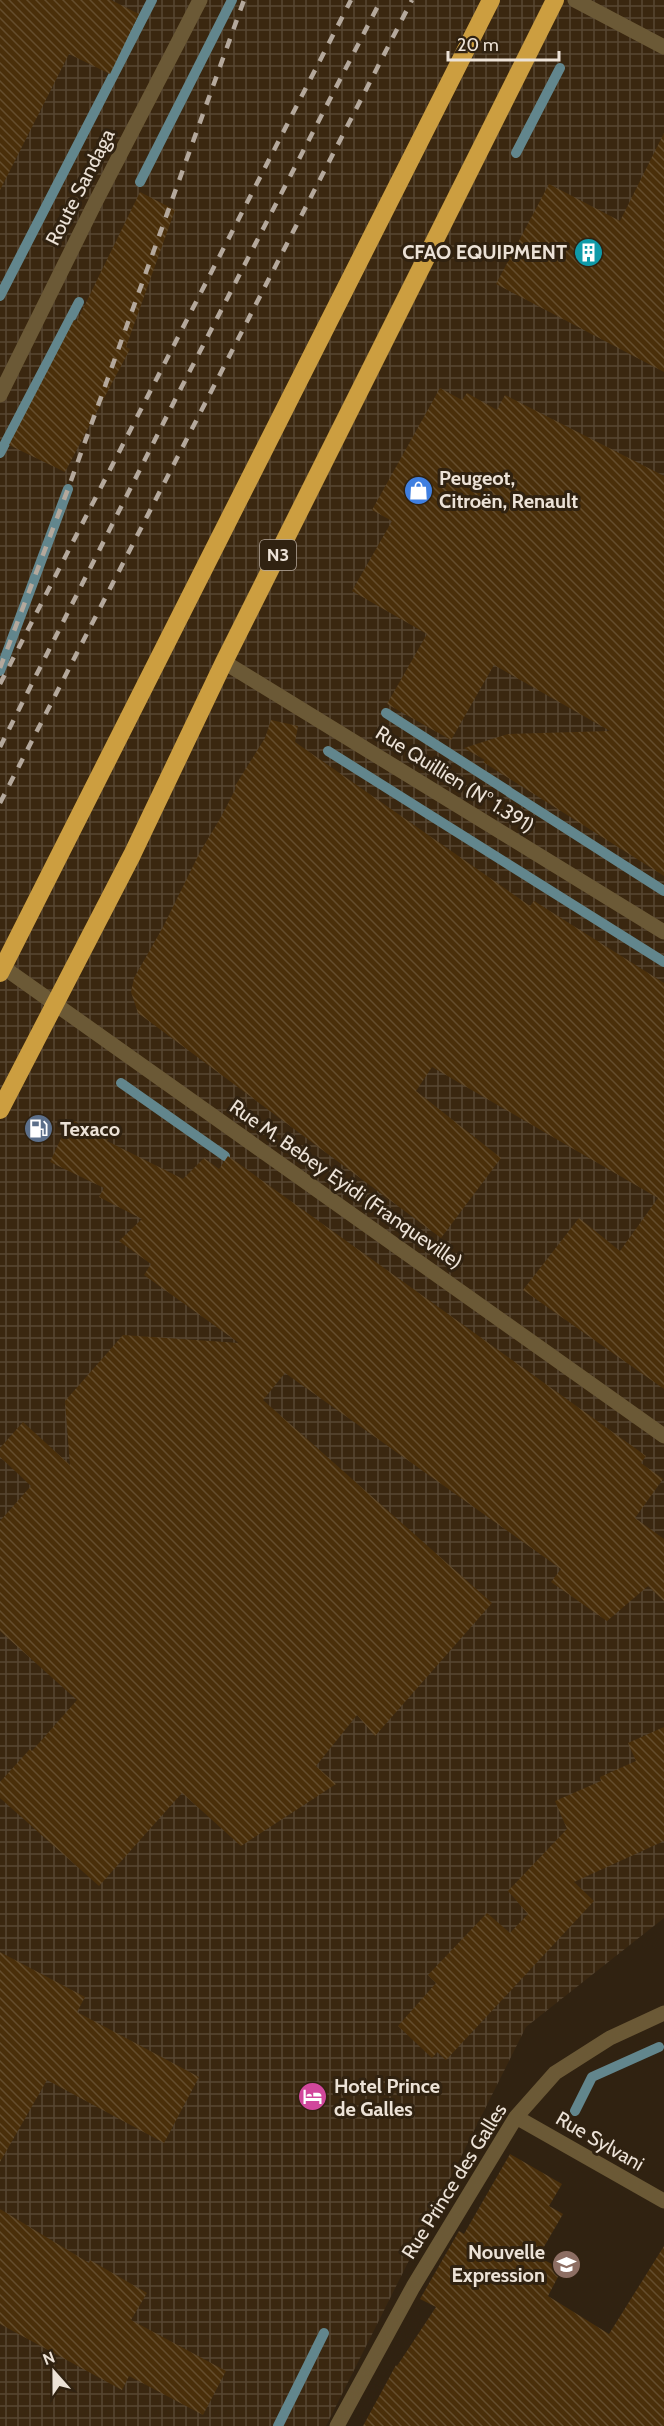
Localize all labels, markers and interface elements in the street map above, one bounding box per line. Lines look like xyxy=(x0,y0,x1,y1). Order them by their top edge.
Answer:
scale bar xyxy=(448,24,559,62)
text: 20 m xyxy=(457,34,499,56)
street label: Route Sandaga xyxy=(40,124,120,249)
building icon: CFAO EQUIPMENT xyxy=(572,236,604,268)
place label: CFAO EQUIPMENT xyxy=(402,240,567,264)
place label: Peugeot, Citroën, Renault xyxy=(439,466,578,513)
shop icon: Peugeot, Citroën, Renault xyxy=(402,474,434,506)
road number: N3 xyxy=(260,540,296,570)
street label: Rue Quillien (N° 1.391) xyxy=(371,720,539,838)
street label: Rue M. Bebey Eyidi (Franqueville) xyxy=(225,1094,467,1274)
fuel station icon: Texaco xyxy=(23,1113,55,1145)
place label: Texaco xyxy=(60,1117,120,1141)
place label: Hotel Prince de Galles xyxy=(334,2074,440,2121)
hotel icon: Hotel Prince de Galles xyxy=(297,2081,329,2113)
street label: Rue Prince des Galles xyxy=(396,2099,512,2263)
street label: Rue Sylvani xyxy=(552,2106,648,2176)
place label: Nouvelle Expression xyxy=(452,2240,545,2287)
school or university icon: Nouvelle Expression xyxy=(550,2248,582,2280)
north arrow xyxy=(24,2342,84,2402)
text: N xyxy=(40,2348,57,2369)

